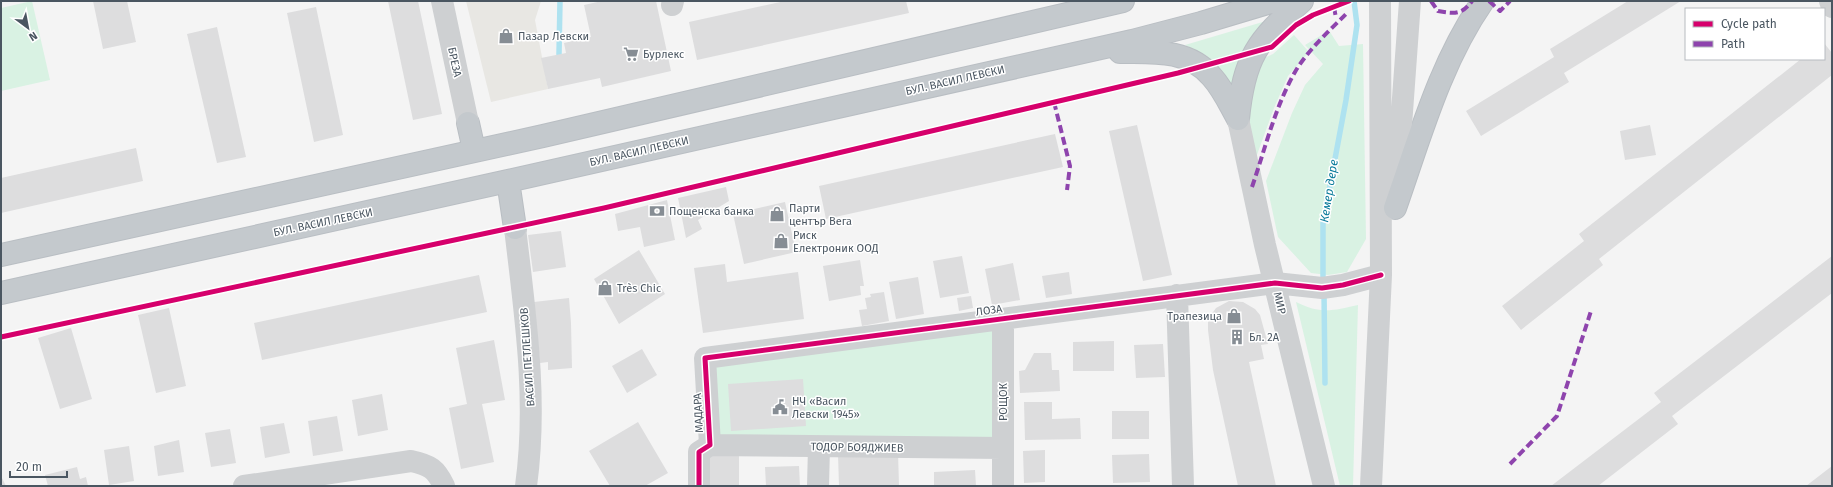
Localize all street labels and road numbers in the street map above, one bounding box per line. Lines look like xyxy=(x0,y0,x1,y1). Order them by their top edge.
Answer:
street label: БРЕЗА xyxy=(445,46,464,79)
street label: БУЛ. ВАСИЛ ЛЕВСКИ xyxy=(904,63,1006,98)
street label: БУЛ. ВАСИЛ ЛЕВСКИ xyxy=(588,134,690,169)
street label: БУЛ. ВАСИЛ ЛЕВСКИ xyxy=(272,206,374,239)
street label: МИР xyxy=(1270,291,1289,316)
street label: ЛОЗА xyxy=(975,302,1004,319)
street label: ВАСИЛ ПЕТЛЕШКОВ xyxy=(518,307,537,407)
street label: РОЩОК xyxy=(997,382,1010,421)
street label: МАДАРА xyxy=(691,392,706,433)
street label: ТОДОР БОЯДЖИЕВ xyxy=(810,440,904,455)

